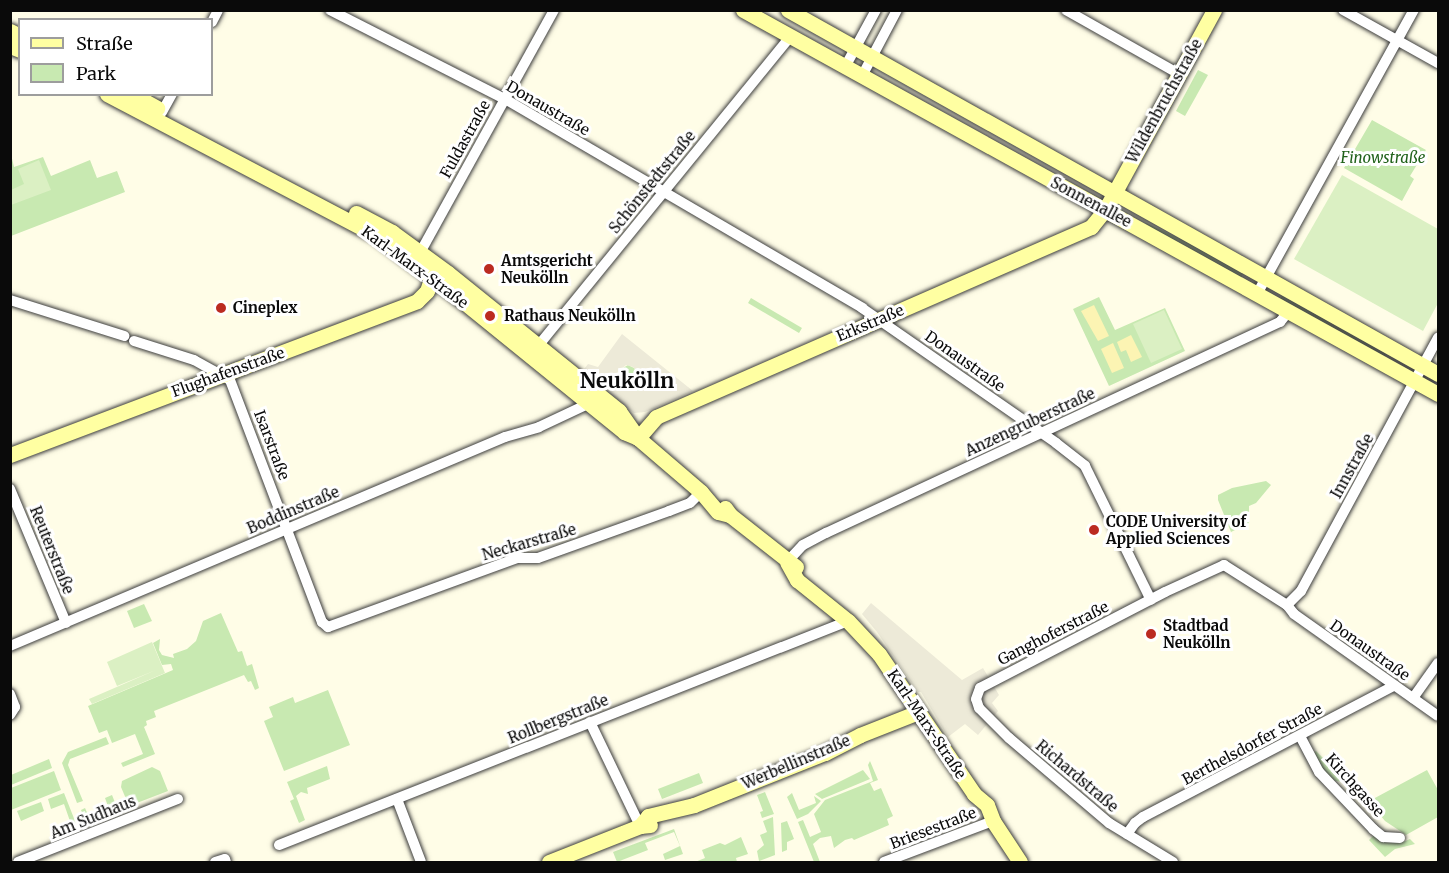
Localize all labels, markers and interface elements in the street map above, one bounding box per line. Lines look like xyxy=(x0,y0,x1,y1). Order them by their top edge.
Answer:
legend xyxy=(18,18,213,96)
text: Straße xyxy=(76,32,133,55)
street label: Wildenbruchstraße xyxy=(1122,36,1206,166)
text: Park xyxy=(76,62,116,85)
street label: Donaustraße xyxy=(503,77,593,139)
street label: Fuldastraße xyxy=(436,97,494,181)
street label: Schönstedtstraße xyxy=(605,127,699,237)
park label: Finowstraße xyxy=(1341,149,1425,167)
street label: Sonnenallee xyxy=(1048,173,1134,231)
street label: Karl-Marx-Straße xyxy=(358,222,472,312)
place label: Amtsgericht Neukölln xyxy=(501,251,593,286)
marker: Amtsgericht Neukölln xyxy=(482,262,496,276)
place label: Cineplex xyxy=(233,299,298,317)
marker: Cineplex xyxy=(214,301,228,315)
street label: Erkstraße xyxy=(834,301,906,345)
marker: Rathaus Neukölln xyxy=(481,307,499,325)
place label: Rathaus Neukölln xyxy=(504,307,636,325)
street label: Donaustraße xyxy=(922,327,1008,395)
street label: Flughafenstraße xyxy=(169,343,287,401)
district label: Neukölln xyxy=(580,368,674,394)
street label: Anzengruberstraße xyxy=(962,384,1098,460)
street label: Isarstraße xyxy=(250,408,294,482)
street label: Innstraße xyxy=(1327,431,1377,501)
street label: Boddinstraße xyxy=(244,483,342,537)
street label: Reuterstraße xyxy=(26,503,78,597)
place label: CODE University of Applied Sciences xyxy=(1106,512,1246,547)
street label: Neckarstraße xyxy=(480,520,578,564)
marker: CODE University of Applied Sciences xyxy=(1087,523,1101,537)
street label: Ganghoferstraße xyxy=(995,597,1111,669)
place label: Stadtbad Neukölln xyxy=(1163,616,1231,651)
street label: Donaustraße xyxy=(1327,616,1413,684)
marker: Stadtbad Neukölln xyxy=(1144,627,1158,641)
street label: Karl-Marx-Straße xyxy=(884,666,970,782)
street label: Rollbergstraße xyxy=(505,691,611,747)
street label: Berthelsdorfer Straße xyxy=(1179,699,1325,789)
street label: Werbellinstraße xyxy=(739,731,853,793)
street label: Richardstraße xyxy=(1032,736,1122,816)
street label: Kirchgasse xyxy=(1322,750,1388,820)
street label: Am Sudhaus xyxy=(48,792,138,842)
street label: Briesestraße xyxy=(887,803,979,853)

